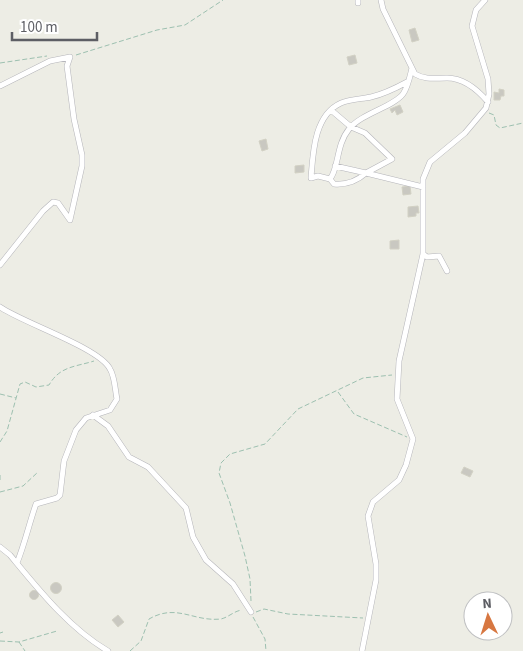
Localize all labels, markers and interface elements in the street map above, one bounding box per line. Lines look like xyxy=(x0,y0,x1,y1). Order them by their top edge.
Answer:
scale bar xyxy=(12,10,98,42)
text: 100 m xyxy=(20,17,58,38)
north arrow xyxy=(463,591,513,641)
text: N xyxy=(482,594,493,614)

